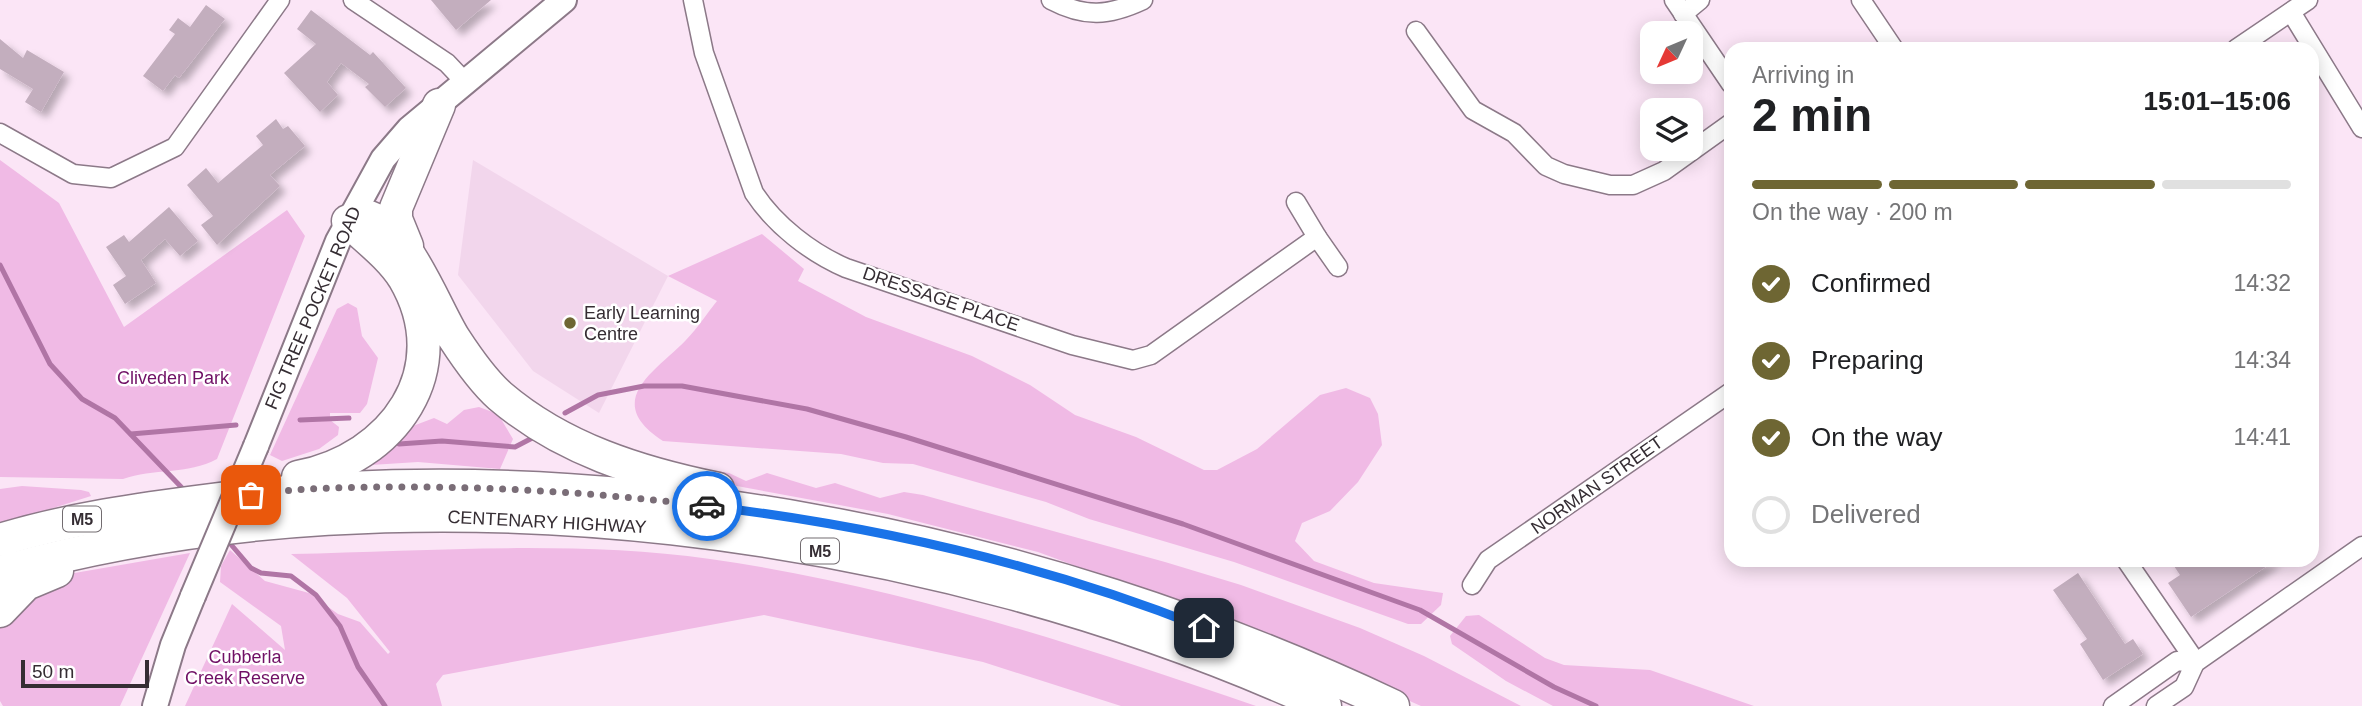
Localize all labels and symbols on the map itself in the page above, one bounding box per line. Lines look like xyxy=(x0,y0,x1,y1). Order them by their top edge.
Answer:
north arrow xyxy=(1640,21,1703,84)
street label: FIG TREE POCKET ROAD xyxy=(261,204,365,412)
street label: DRESSAGE PLACE xyxy=(860,263,1022,335)
place label: Early Learning Centre xyxy=(584,303,700,344)
marker: Early Learning Centre xyxy=(562,315,578,331)
park label: Cliveden Park xyxy=(117,368,230,388)
street label: NORMAN STREET xyxy=(1527,432,1667,538)
pin xyxy=(221,465,281,525)
courier xyxy=(672,471,742,541)
road number: M5 xyxy=(63,506,101,532)
street label: CENTENARY HIGHWAY xyxy=(447,507,647,537)
road number: M5 xyxy=(801,538,839,564)
pin xyxy=(1174,598,1234,658)
park label: Cubberla Creek Reserve xyxy=(185,647,305,688)
scale bar xyxy=(21,657,149,689)

